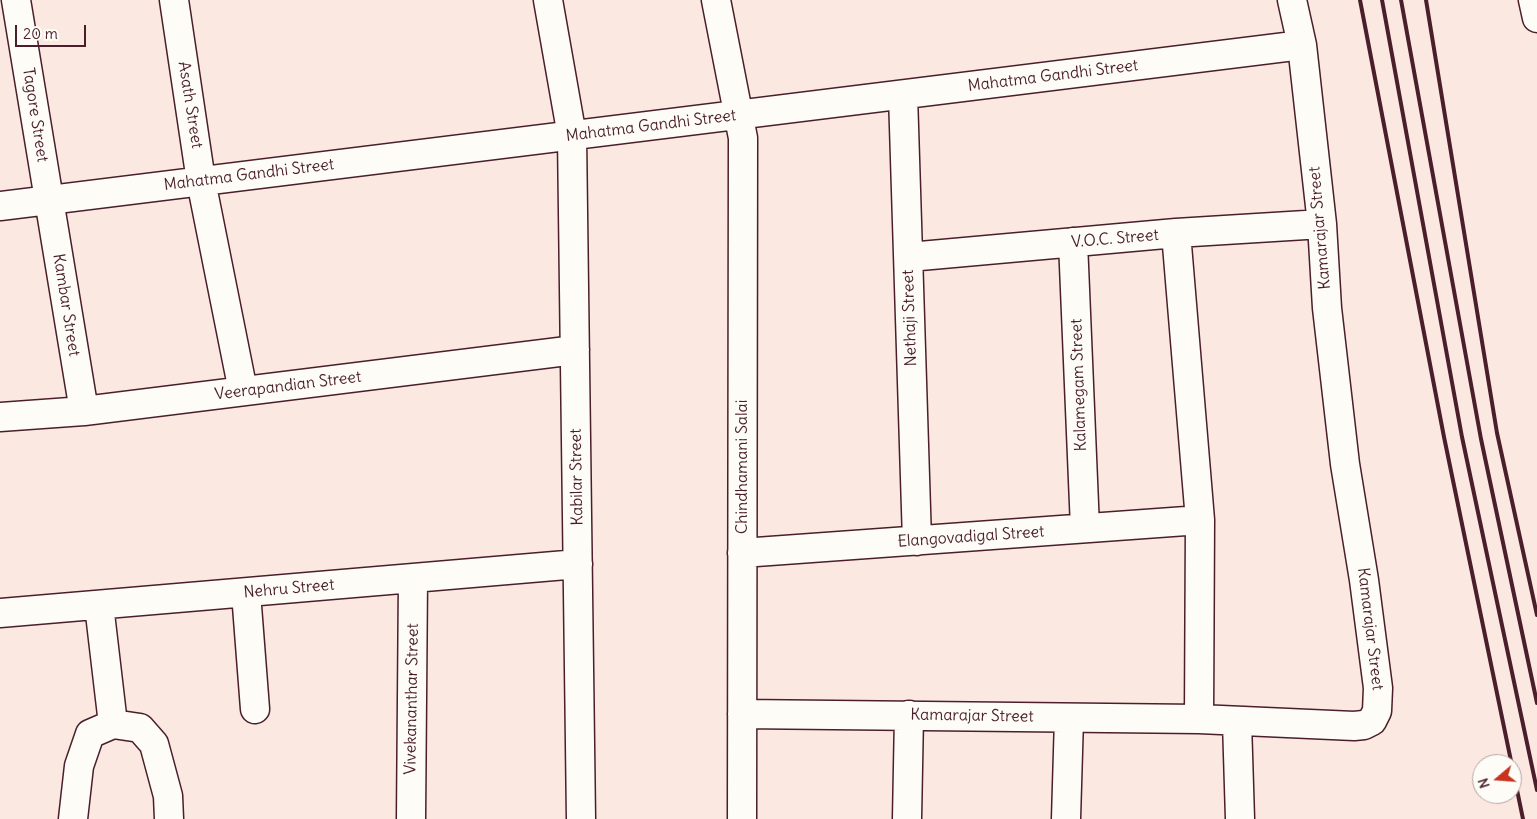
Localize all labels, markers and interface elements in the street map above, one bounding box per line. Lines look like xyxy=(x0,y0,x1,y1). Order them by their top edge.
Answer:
scale bar xyxy=(18,15,89,47)
text: 20 m xyxy=(23,24,58,43)
street label: Mahatma Gandhi Street xyxy=(967,56,1139,96)
street label: Asath Street xyxy=(174,60,206,150)
street label: Tagore Street xyxy=(18,66,52,164)
street label: Mahatma Gandhi Street xyxy=(565,106,737,146)
street label: Mahatma Gandhi Street xyxy=(163,155,335,195)
street label: Kamarajar Street xyxy=(1305,166,1335,290)
street label: V.O.C. Street xyxy=(1070,226,1160,252)
street label: Kambar Street xyxy=(48,252,84,358)
street label: Nethaji Street xyxy=(899,269,921,367)
street label: Kalamegam Street xyxy=(1067,318,1091,452)
street label: Veerapandian Street xyxy=(214,367,362,405)
street label: Chindhamani Salai xyxy=(732,400,752,534)
street label: Kabilar Street xyxy=(567,428,587,526)
street label: Elangovadigal Street xyxy=(897,522,1045,552)
street label: Kamarajar Street xyxy=(1353,567,1387,691)
street label: Nehru Street xyxy=(243,575,335,603)
street label: Vivekananthar Street xyxy=(401,623,423,775)
street label: Kamarajar Street xyxy=(910,705,1034,727)
north arrow xyxy=(1472,754,1522,804)
text: N xyxy=(1474,776,1494,791)

